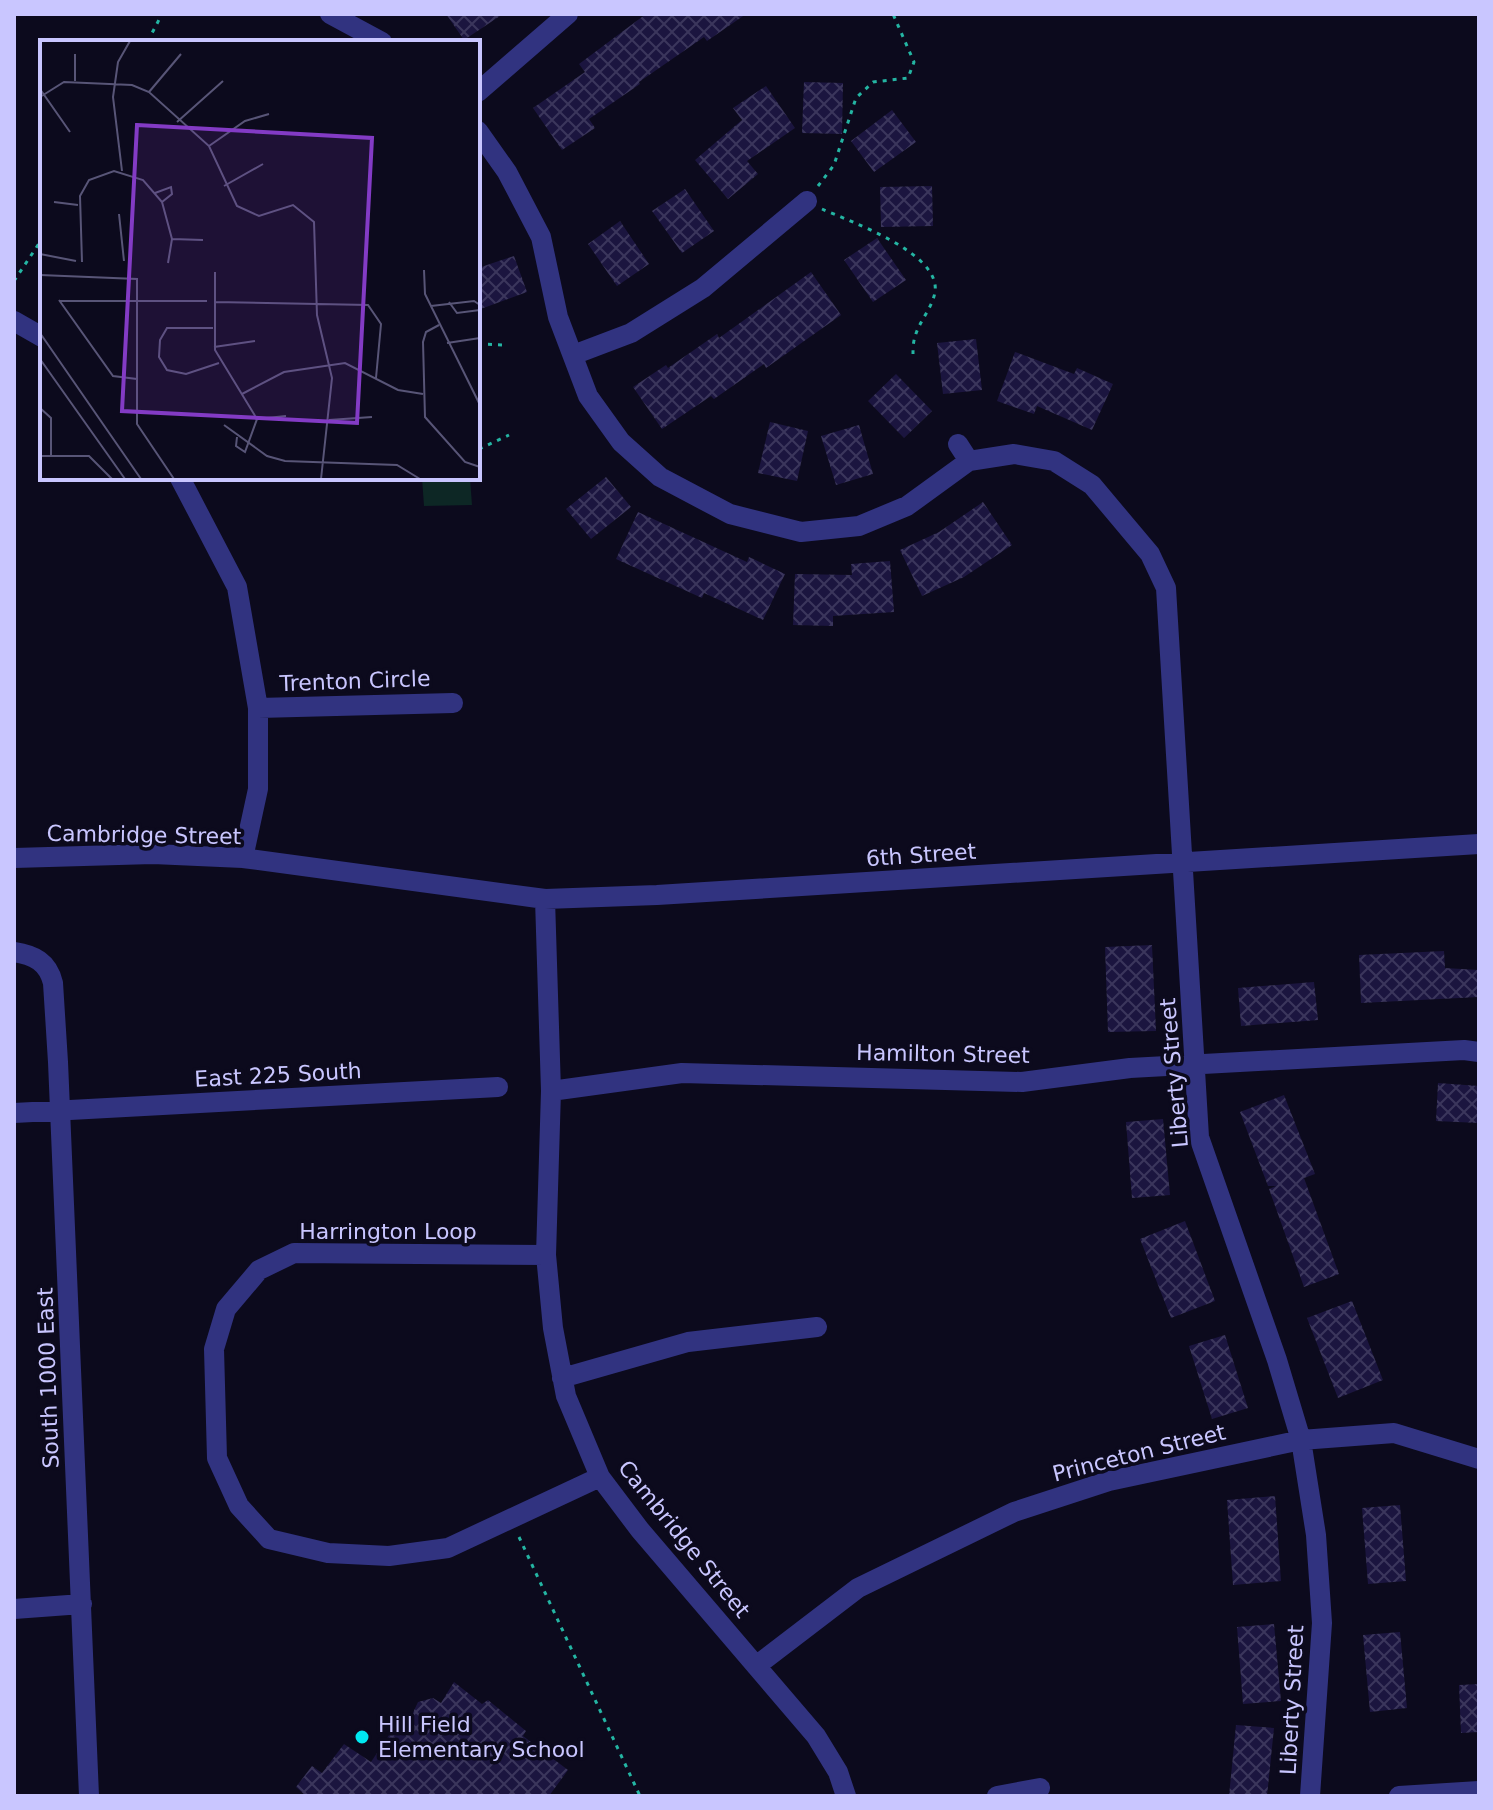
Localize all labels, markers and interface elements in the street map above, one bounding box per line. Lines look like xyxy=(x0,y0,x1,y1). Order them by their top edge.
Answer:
inset map xyxy=(40,40,480,480)
street label: Trenton Circle xyxy=(278,666,431,696)
street label: Cambridge Street xyxy=(46,821,242,849)
street label: 6th Street xyxy=(865,839,977,871)
street label: Liberty Street xyxy=(1155,997,1193,1149)
street label: Hamilton Street xyxy=(856,1040,1030,1068)
street label: East 225 South xyxy=(194,1058,362,1092)
street label: Harrington Loop xyxy=(299,1219,477,1244)
street label: South 1000 East xyxy=(32,1287,64,1469)
street label: Princeton Street xyxy=(1050,1419,1228,1487)
street label: Cambridge Street xyxy=(613,1455,755,1623)
street label: Liberty Street xyxy=(1276,1624,1308,1776)
place label: Hill Field Elementary School xyxy=(378,1712,585,1762)
marker: Hill Field Elementary School xyxy=(353,1728,371,1746)

